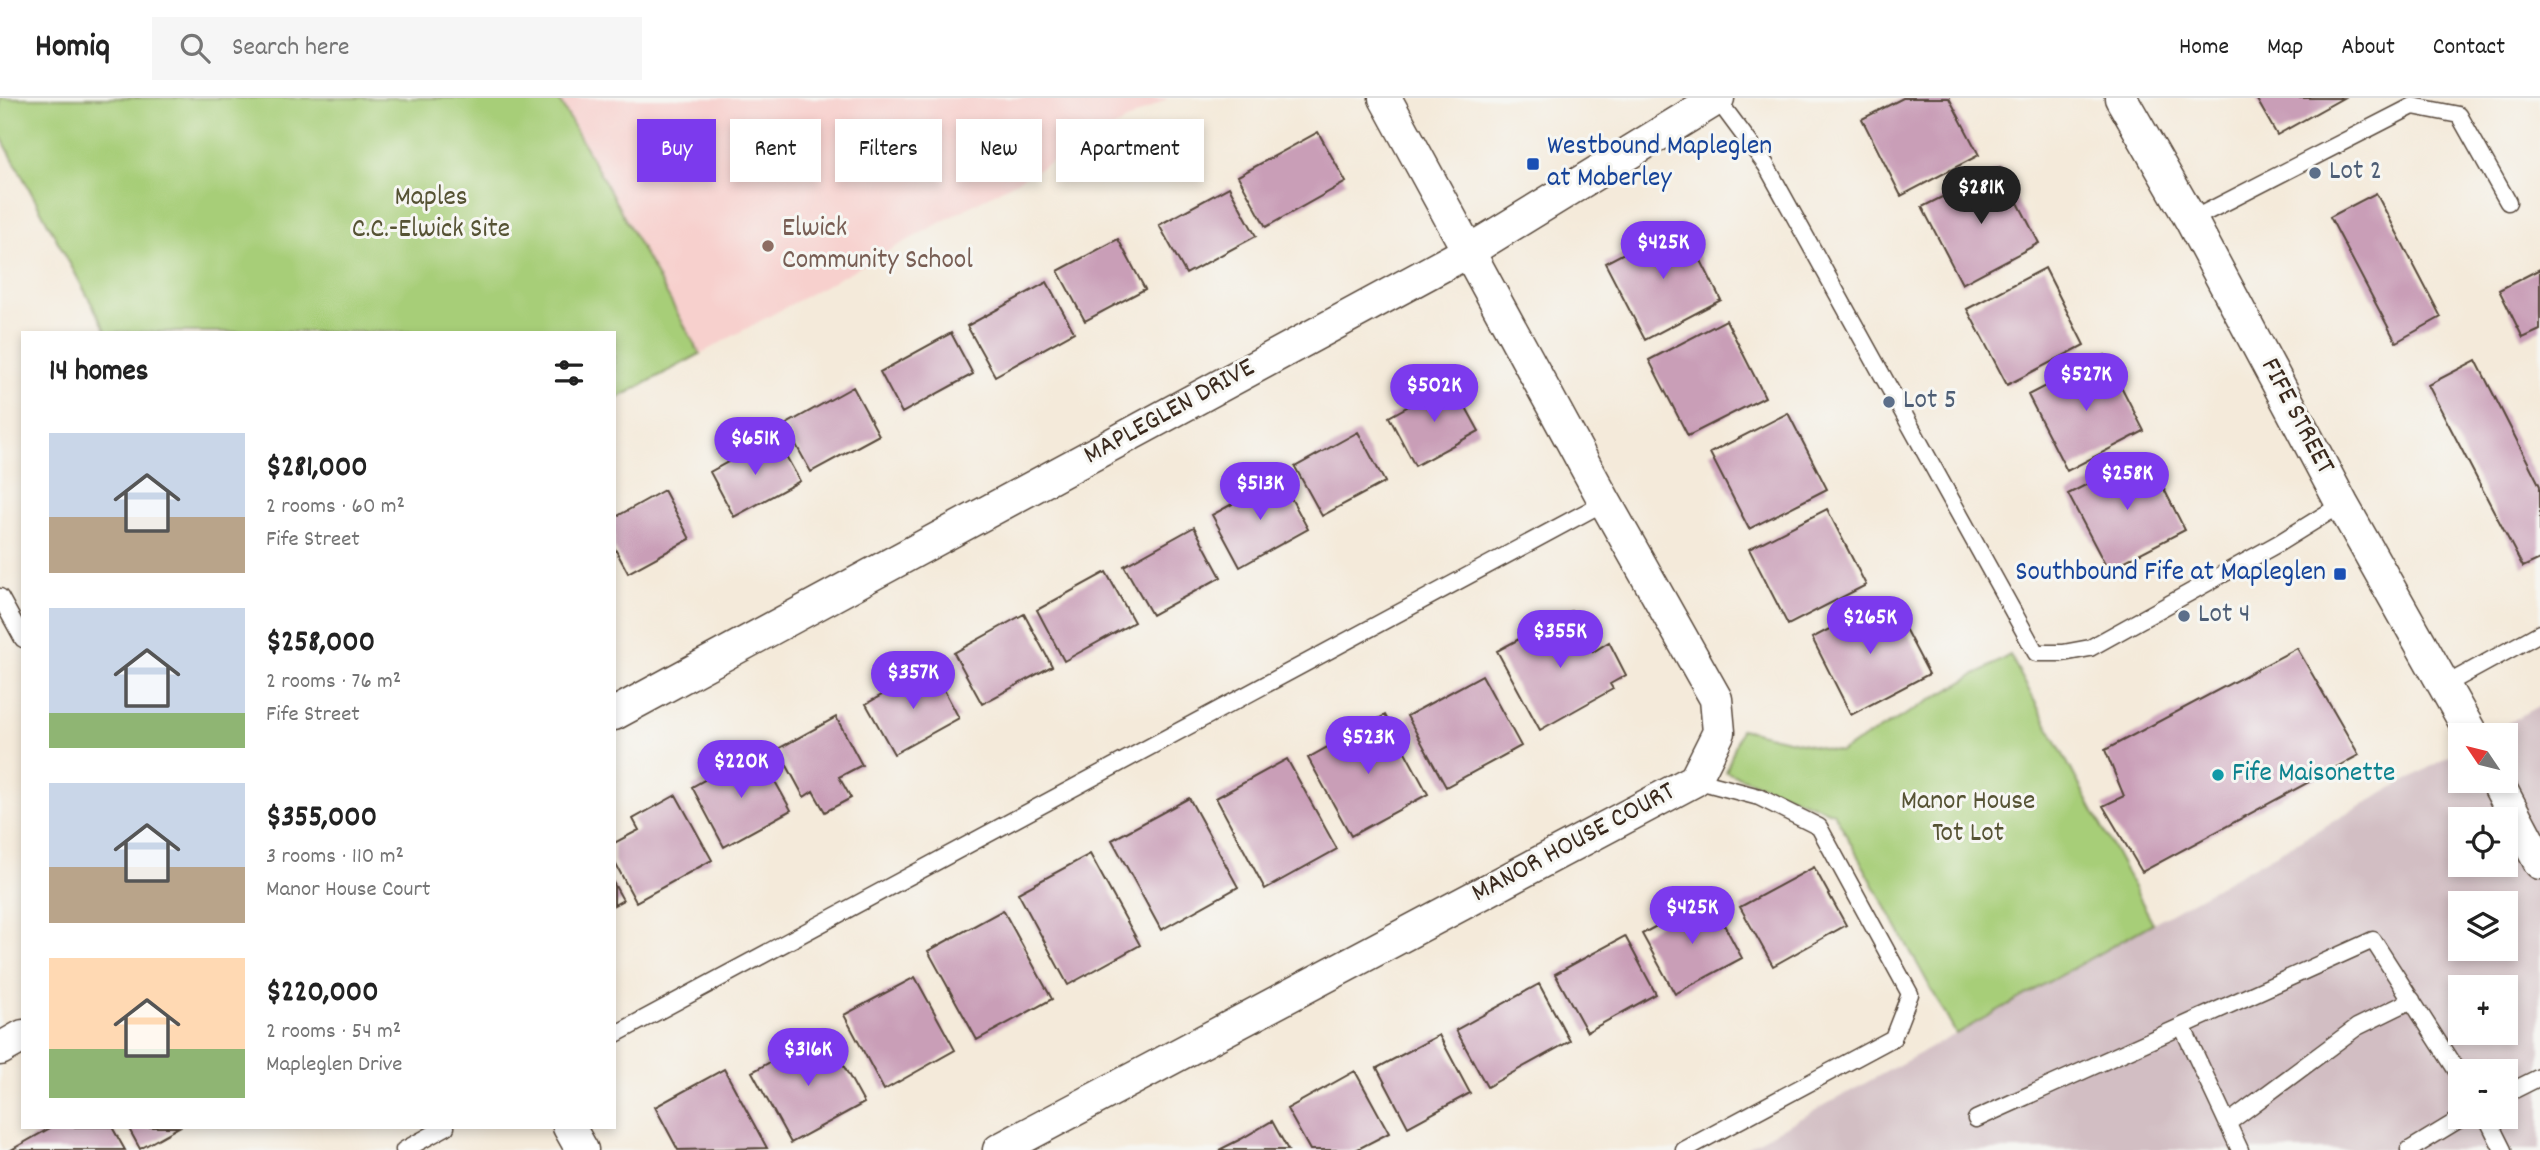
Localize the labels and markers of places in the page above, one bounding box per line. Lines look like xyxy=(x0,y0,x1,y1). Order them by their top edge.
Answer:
place label: Westbound Mapleglen at Maberley xyxy=(1547,128,1772,200)
place label: Lot 2 xyxy=(2329,153,2382,193)
marker: Westbound Mapleglen at Maberley xyxy=(1525,156,1541,172)
marker: Lot 2 xyxy=(2307,165,2323,181)
pin: $281K xyxy=(1932,166,2030,226)
place label: Elwick Community School xyxy=(782,210,973,282)
pin: $425K xyxy=(1614,222,1712,281)
marker: Elwick Community School xyxy=(760,238,776,254)
pin: $527K xyxy=(2037,354,2135,413)
pin: $502K xyxy=(1385,364,1483,424)
place label: Lot 5 xyxy=(1903,382,1957,422)
marker: Lot 5 xyxy=(1881,394,1897,410)
pin: $651K xyxy=(706,418,804,477)
pin: $258K xyxy=(2078,452,2176,512)
pin: $513K xyxy=(1211,462,1309,522)
place label: Southbound Fife at Mapleglen xyxy=(2015,554,2326,594)
marker: Southbound Fife at Mapleglen xyxy=(2332,566,2348,582)
pin: $265K xyxy=(1821,596,1919,656)
place label: Lot 4 xyxy=(2198,596,2250,636)
marker: Lot 4 xyxy=(2176,608,2192,624)
pin: $355K xyxy=(1511,610,1609,670)
pin: $357K xyxy=(864,652,962,711)
pin: $523K xyxy=(1319,716,1417,776)
pin: $220K xyxy=(692,740,790,800)
place label: Fife Maisonette xyxy=(2232,755,2395,795)
marker: Fife Maisonette xyxy=(2210,767,2226,783)
pin: $425K xyxy=(1643,886,1741,946)
pin: $316K xyxy=(759,1028,857,1088)

